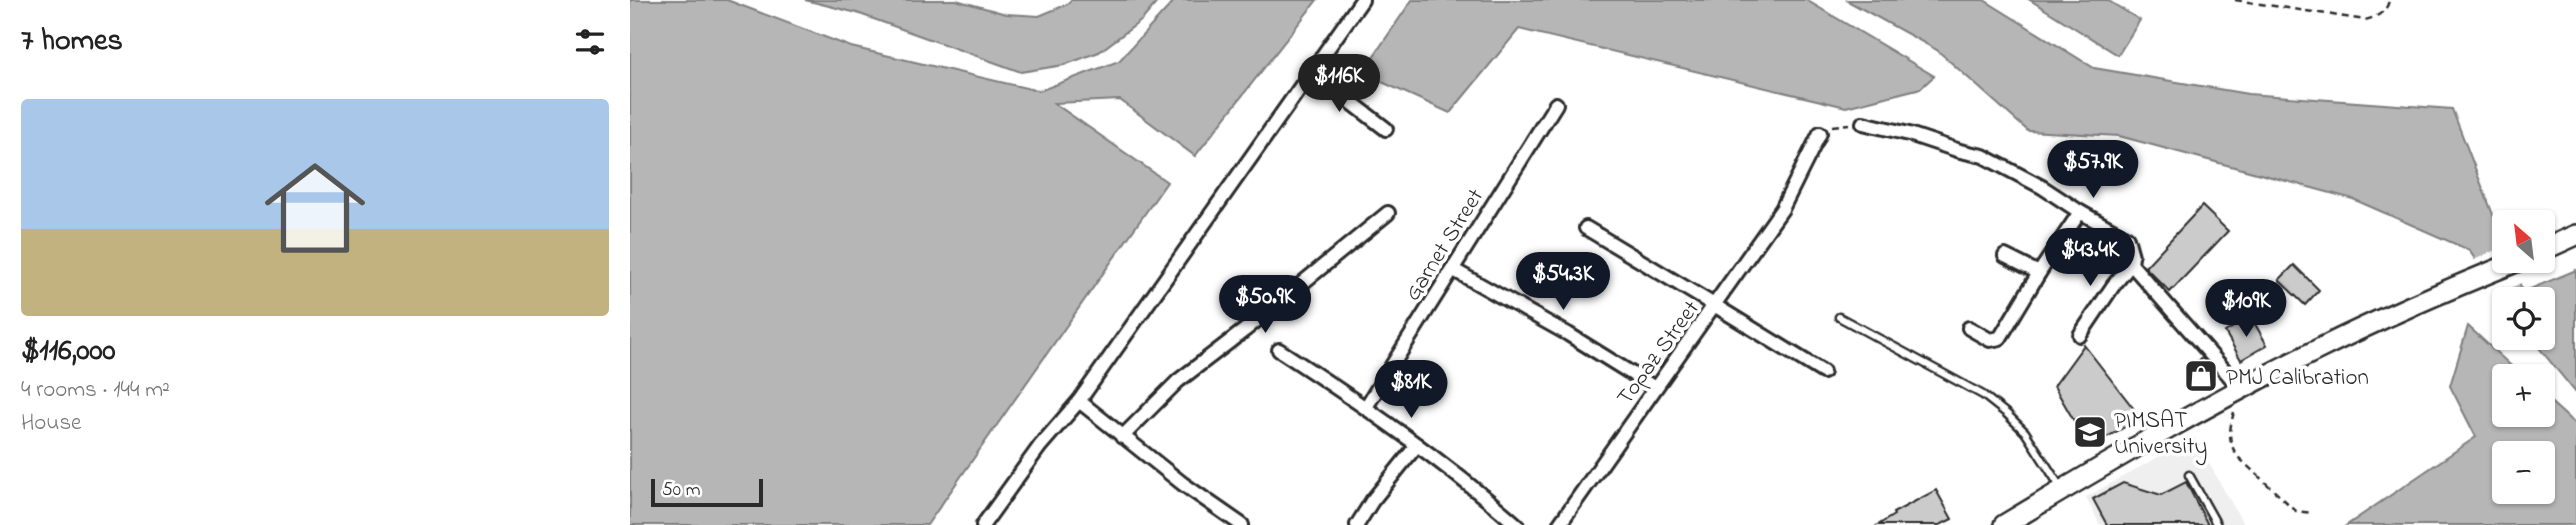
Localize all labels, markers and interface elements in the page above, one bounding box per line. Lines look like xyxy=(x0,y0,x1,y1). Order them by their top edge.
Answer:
text: 7 homes xyxy=(21,20,123,64)
icon: filters xyxy=(571,23,609,61)
pin: $116K xyxy=(1290,54,1388,114)
text: $116K xyxy=(1314,60,1364,93)
pin: $57.9K xyxy=(2036,140,2150,200)
icon: home xyxy=(252,145,378,271)
text: $57.9K xyxy=(2063,146,2123,179)
street label: Garnet Street xyxy=(1397,182,1493,308)
north arrow xyxy=(2492,210,2555,273)
map controls xyxy=(2492,210,2555,504)
pin: $43.4K xyxy=(2033,229,2147,288)
text: $43.4K xyxy=(2061,234,2119,267)
pin: $54.3K xyxy=(1506,252,1620,312)
text: $54.3K xyxy=(1532,258,1594,291)
pin: $50.9K xyxy=(1208,276,1322,335)
pin: $109K xyxy=(2197,280,2295,339)
text: $50.9K xyxy=(1235,281,1295,314)
text: $109K xyxy=(2221,285,2271,318)
button: locate xyxy=(2492,287,2555,350)
street label: Topaz Street xyxy=(1610,294,1709,413)
text: $116,000 xyxy=(21,330,115,374)
shop icon: PMJ Calibration xyxy=(2182,357,2220,395)
pin: $81K xyxy=(1370,360,1452,420)
place label: PMJ Calibration xyxy=(2226,362,2369,395)
button: + xyxy=(2492,364,2555,427)
text: $81K xyxy=(1390,366,1432,399)
text: 4 rooms · 144 m² xyxy=(21,374,170,407)
place label: PIMSAT University xyxy=(2114,405,2207,466)
text: House xyxy=(21,407,81,440)
school or university icon: PIMSAT University xyxy=(2071,413,2109,451)
button: − xyxy=(2492,441,2555,504)
scale bar xyxy=(651,476,763,508)
text: 50 m xyxy=(662,477,701,504)

